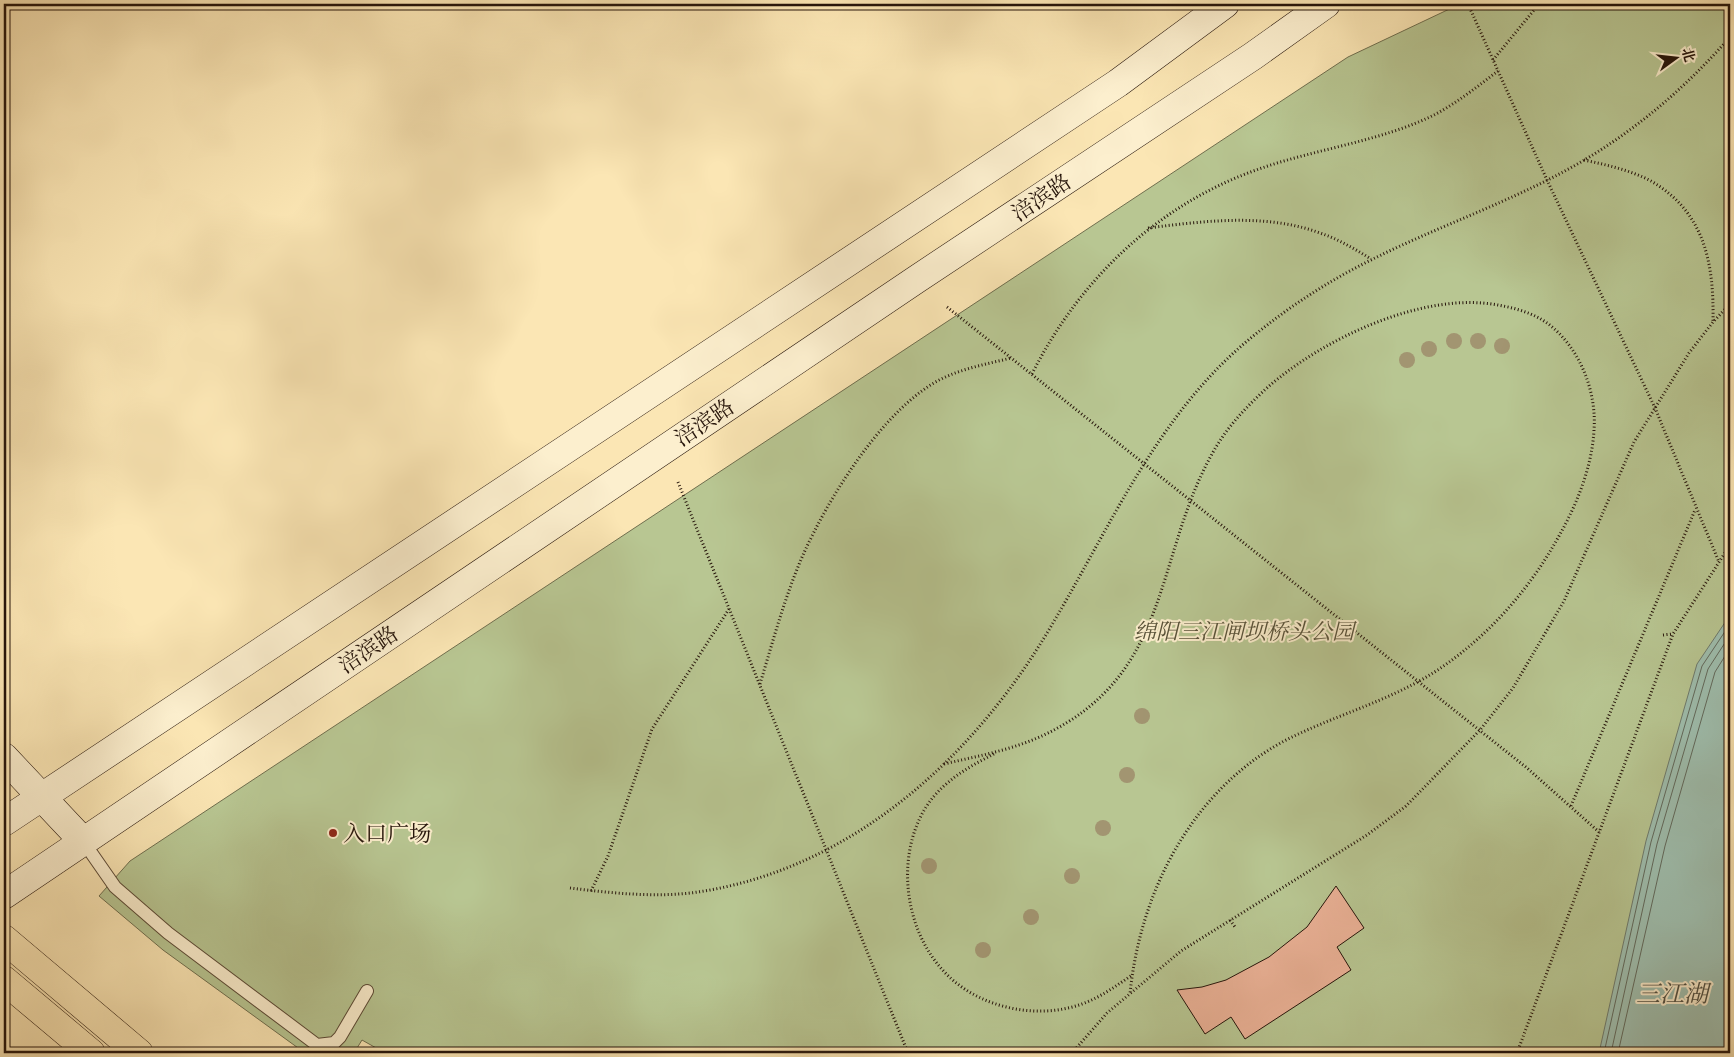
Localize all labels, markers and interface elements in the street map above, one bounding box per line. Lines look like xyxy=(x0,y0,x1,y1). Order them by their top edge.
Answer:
north arrow xyxy=(1652,32,1702,82)
text: 北 xyxy=(1678,46,1699,64)
street label: 涪滨路 xyxy=(1006,167,1077,228)
street label: 涪滨路 xyxy=(669,392,740,453)
park label: 绵阳三江闸坝桥头公园 xyxy=(1134,617,1357,646)
street label: 涪滨路 xyxy=(333,619,404,680)
place label: 入口广场 xyxy=(343,819,431,848)
marker: 入口广场 xyxy=(327,827,339,839)
water label: 三江湖 xyxy=(1636,978,1712,1009)

